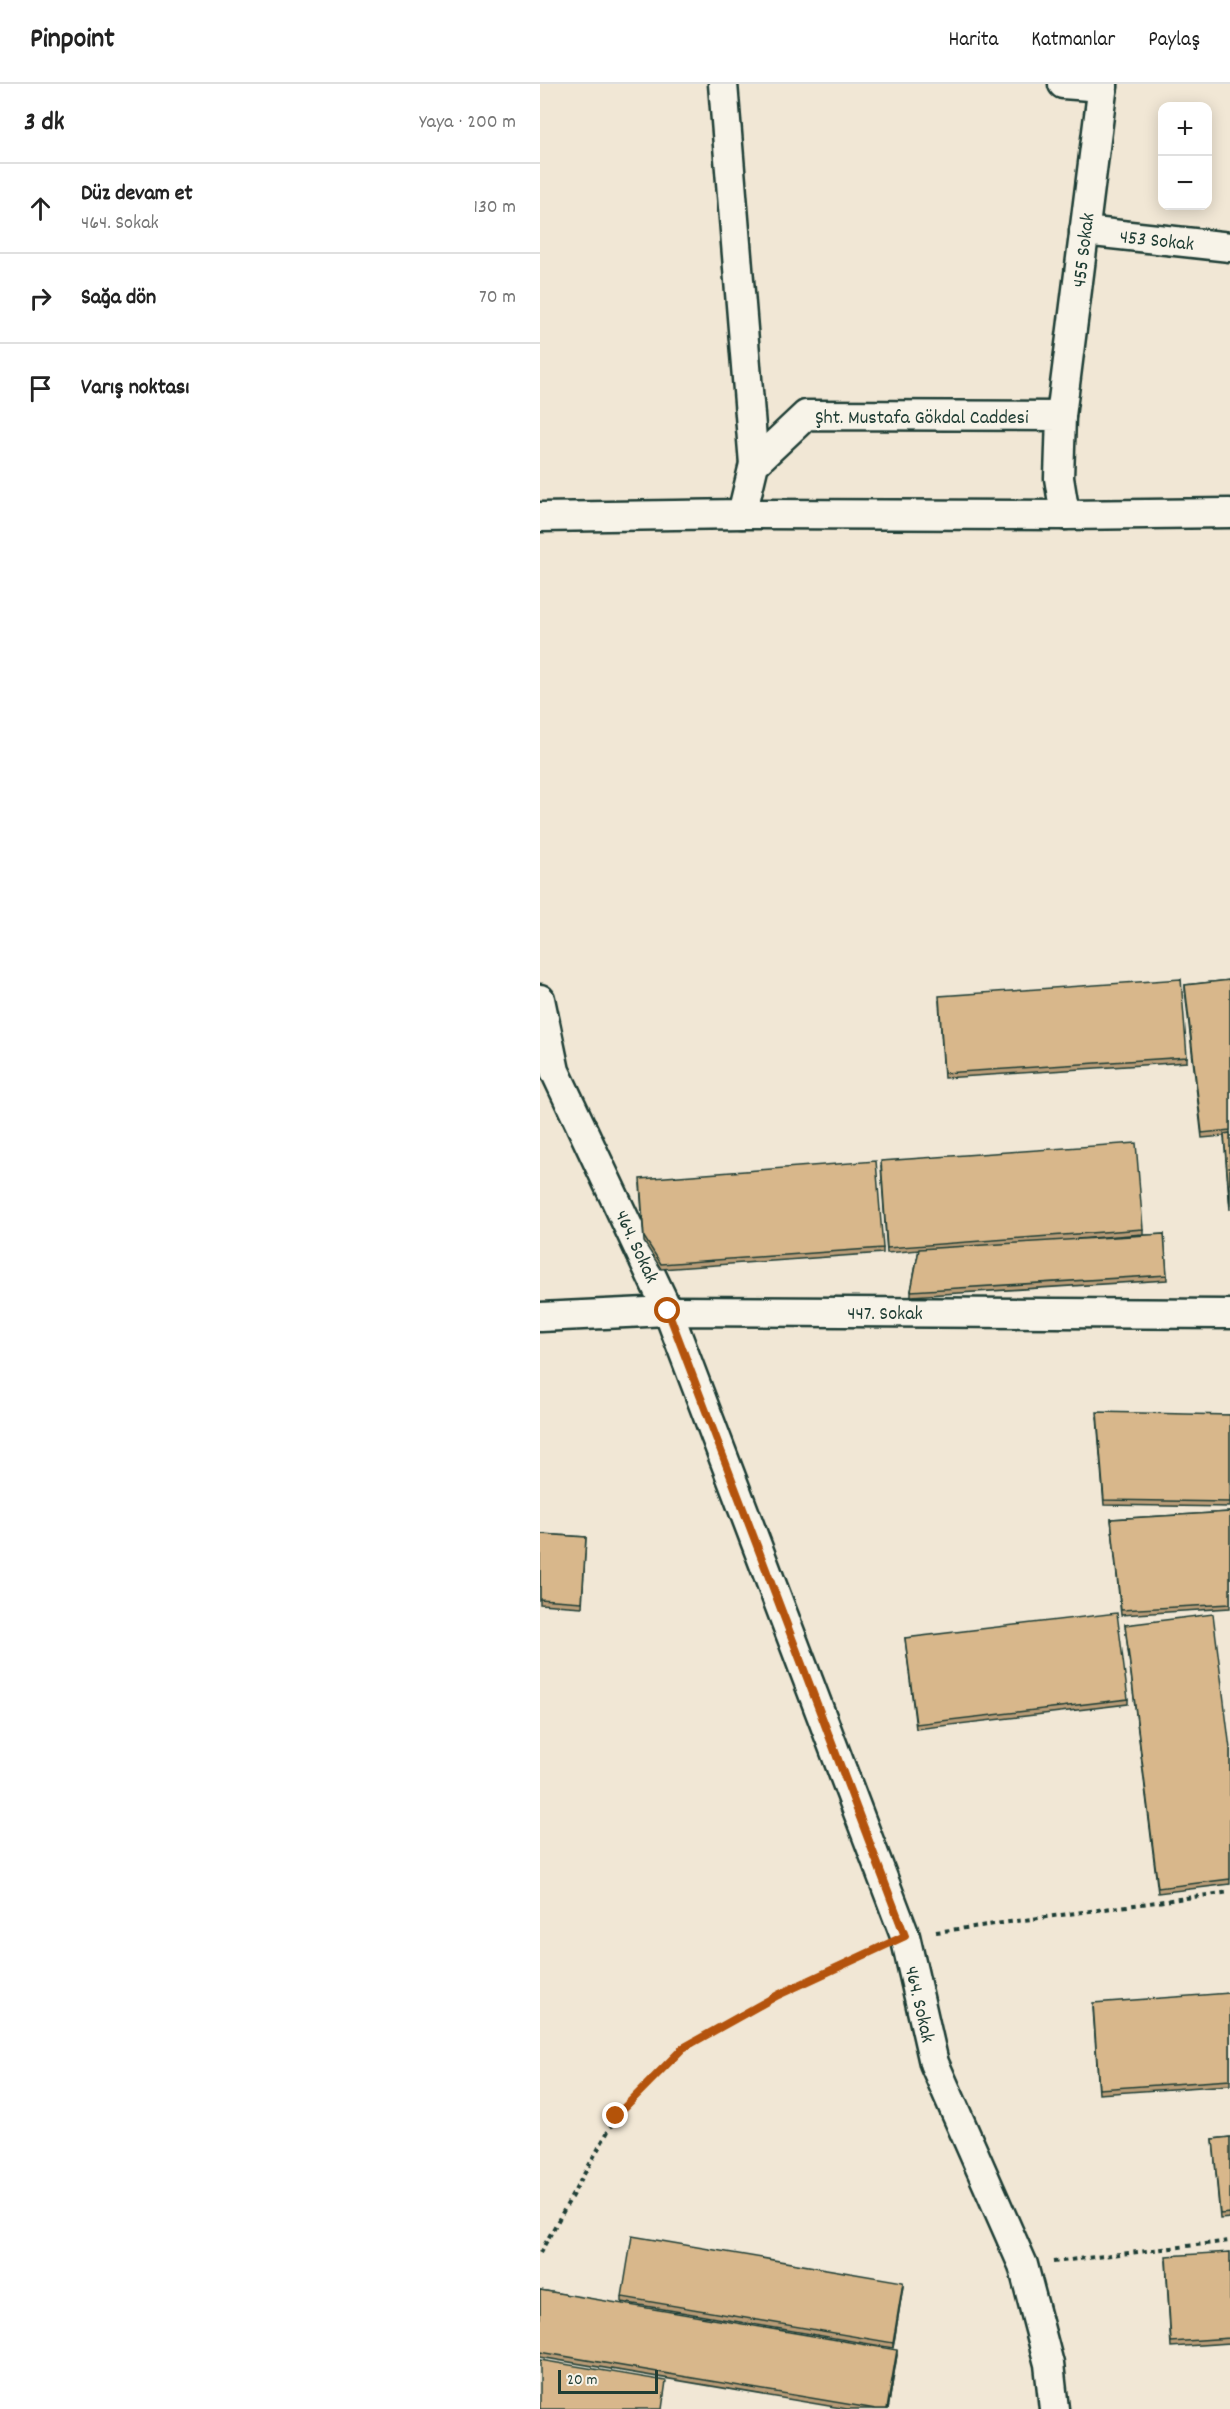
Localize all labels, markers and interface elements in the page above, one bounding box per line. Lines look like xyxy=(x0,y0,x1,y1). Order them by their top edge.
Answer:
text: Pinpoint xyxy=(30,21,115,61)
text: Harita xyxy=(948,26,998,56)
text: Katmanlar xyxy=(1031,26,1115,56)
text: Paylaş xyxy=(1148,26,1200,56)
map controls xyxy=(1158,102,1212,210)
button: + xyxy=(1158,102,1212,156)
text: 3 dk xyxy=(24,105,64,142)
text: Yaya · 200 m xyxy=(419,109,516,137)
button: − xyxy=(1158,156,1212,210)
text: Düz devam et xyxy=(81,179,193,210)
icon: ahead xyxy=(24,192,57,225)
text: 130 m xyxy=(474,194,516,222)
text: 464. Sokak xyxy=(81,210,159,238)
street label: 455 Sokak xyxy=(1067,211,1103,289)
street label: 453 Sokak xyxy=(1118,224,1195,260)
icon: right xyxy=(24,282,57,315)
text: Sağa dön xyxy=(81,283,156,314)
text: 70 m xyxy=(479,284,516,312)
icon: arrive xyxy=(24,372,57,405)
text: Varış noktası xyxy=(81,373,189,404)
street label: Şht. Mustafa Gökdal Caddesi xyxy=(815,405,1029,433)
street label: 464. Sokak xyxy=(606,1206,664,1288)
route start xyxy=(654,1297,680,1323)
street label: 447. Sokak xyxy=(847,1301,923,1329)
street label: 464. Sokak xyxy=(896,1964,940,2046)
route end xyxy=(602,2102,628,2128)
scale bar xyxy=(558,2367,658,2394)
text: 20 m xyxy=(567,2369,597,2392)

